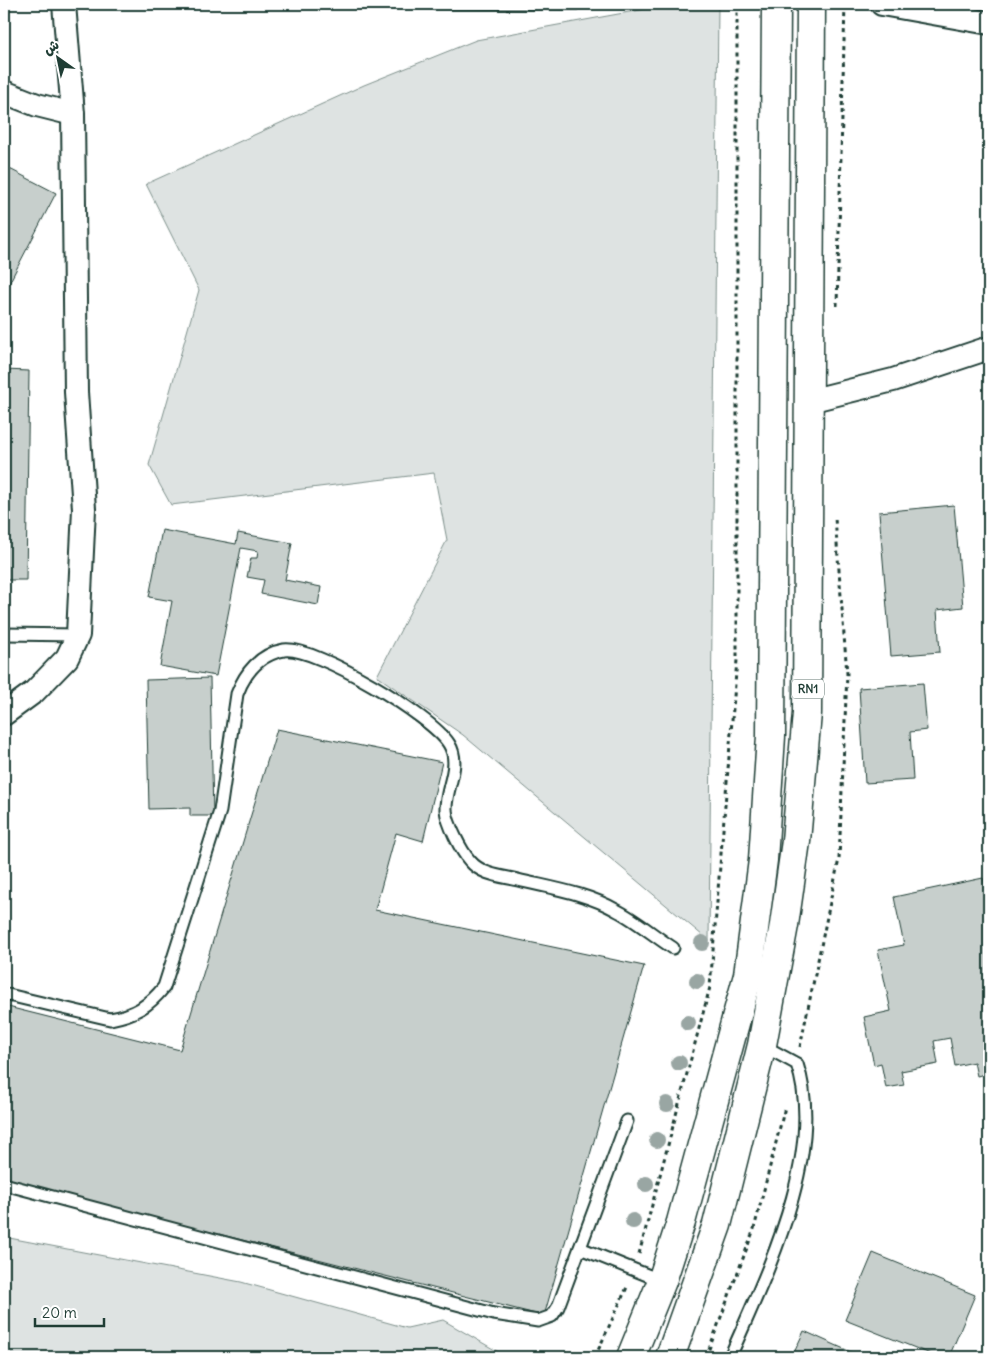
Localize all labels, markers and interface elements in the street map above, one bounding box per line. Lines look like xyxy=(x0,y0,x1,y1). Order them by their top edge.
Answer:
north arrow xyxy=(32,32,82,82)
text: ش xyxy=(40,35,62,59)
road number: RN1 xyxy=(792,680,824,699)
scale bar xyxy=(35,1296,104,1328)
text: 20 m xyxy=(42,1303,77,1322)

